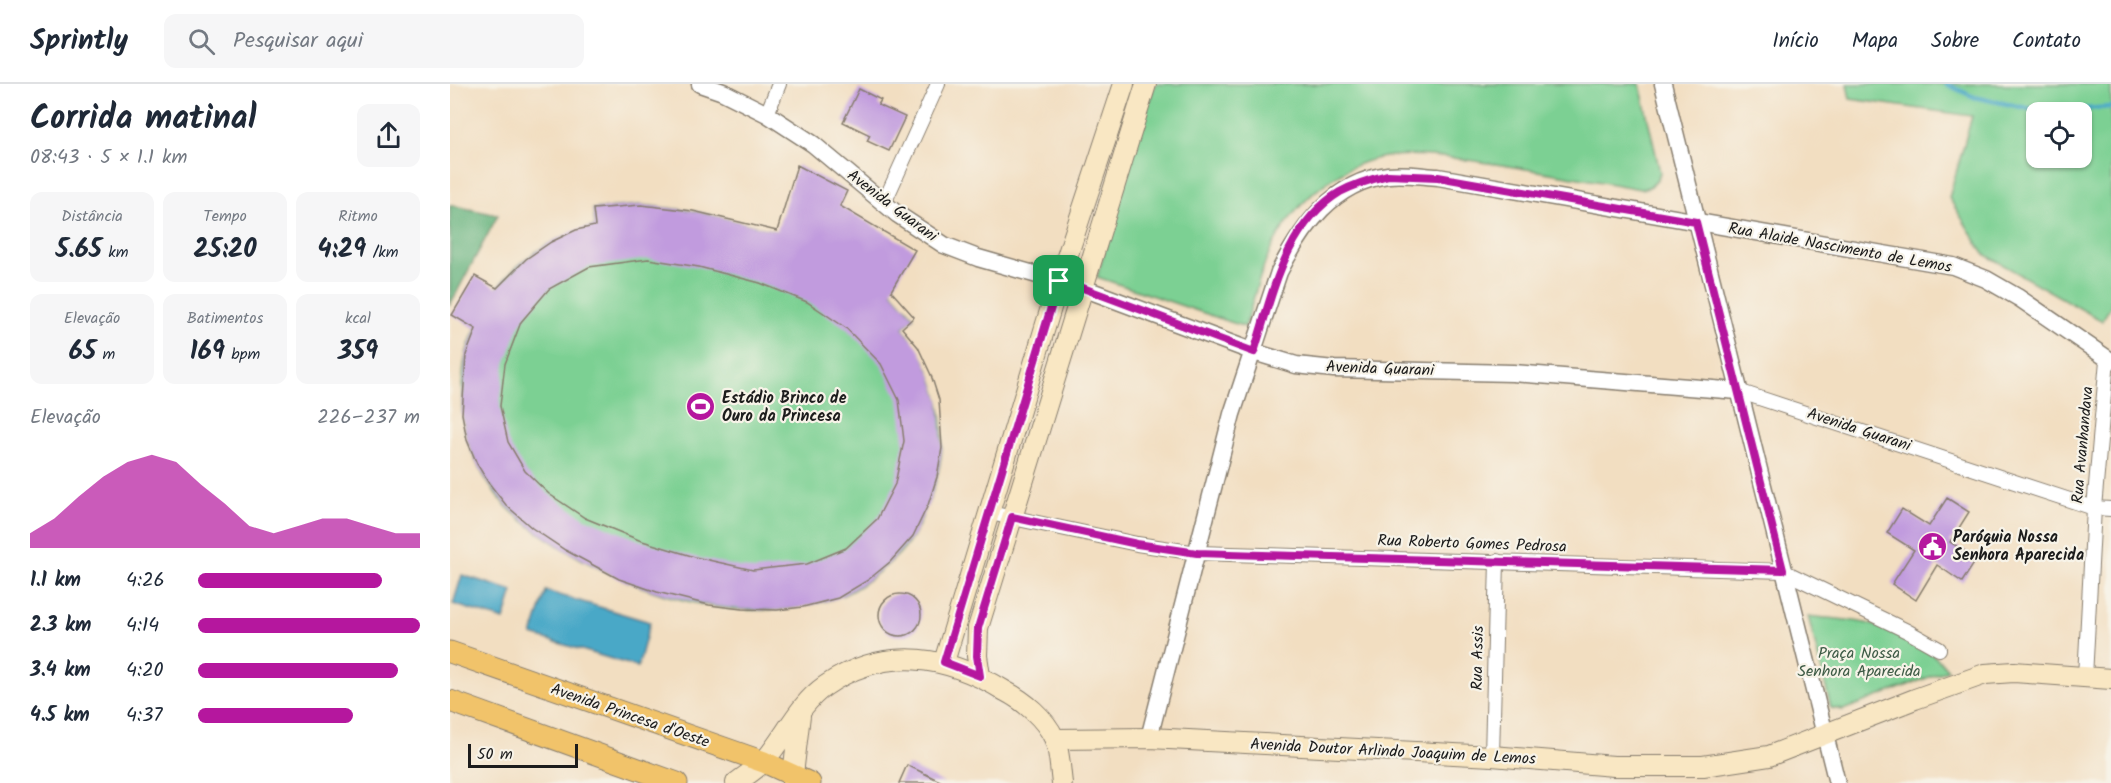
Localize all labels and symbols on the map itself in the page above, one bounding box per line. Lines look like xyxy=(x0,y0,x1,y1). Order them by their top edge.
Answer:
street label: Avenida Guarani xyxy=(841,164,944,249)
street label: Rua Alaide Nascimento de Lemos xyxy=(1726,216,1954,280)
pin xyxy=(1033,255,1084,306)
street label: Avenida Guarani xyxy=(1326,355,1436,383)
street label: Rua Avanhandava xyxy=(2065,385,2101,505)
place label: Estádio Brinco de Ouro da Princesa xyxy=(722,386,847,429)
sports icon: Estádio Brinco de Ouro da Princesa xyxy=(685,391,717,423)
street label: Avenida Guarani xyxy=(1804,401,1915,459)
place label: Paróquia Nossa Senhora Aparecida xyxy=(1953,525,2084,568)
street label: Rua Roberto Gomes Pedrosa xyxy=(1377,528,1567,560)
public building icon: Paróquia Nossa Senhora Aparecida xyxy=(1916,530,1948,562)
street label: Rua Assis xyxy=(1465,625,1491,691)
park label: Praça Nossa Senhora Aparecida xyxy=(1797,641,1921,684)
street label: Avenida Princesa d'Oeste xyxy=(547,677,713,755)
street label: Avenida Doutor Arlindo Joaquim de Lemos xyxy=(1249,732,1537,772)
scale bar xyxy=(468,741,578,768)

